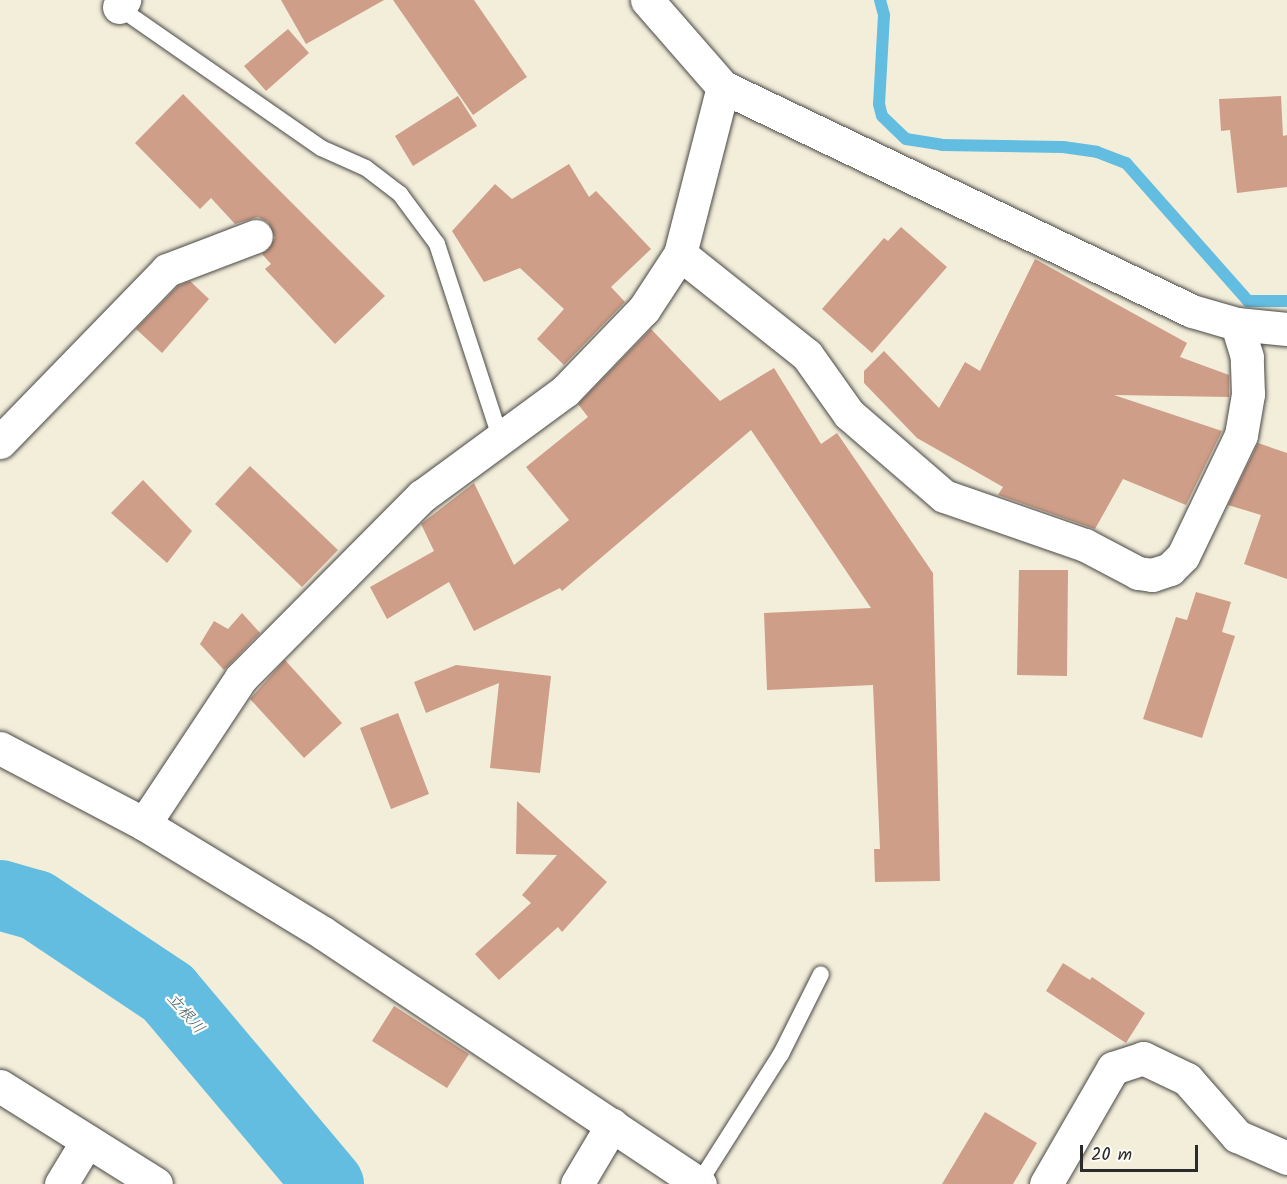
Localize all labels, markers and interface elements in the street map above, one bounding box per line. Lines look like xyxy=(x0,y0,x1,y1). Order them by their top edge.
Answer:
water label: 立根川 xyxy=(162,990,208,1038)
scale bar xyxy=(1083,1133,1202,1171)
text: 20 m xyxy=(1091,1141,1132,1170)

